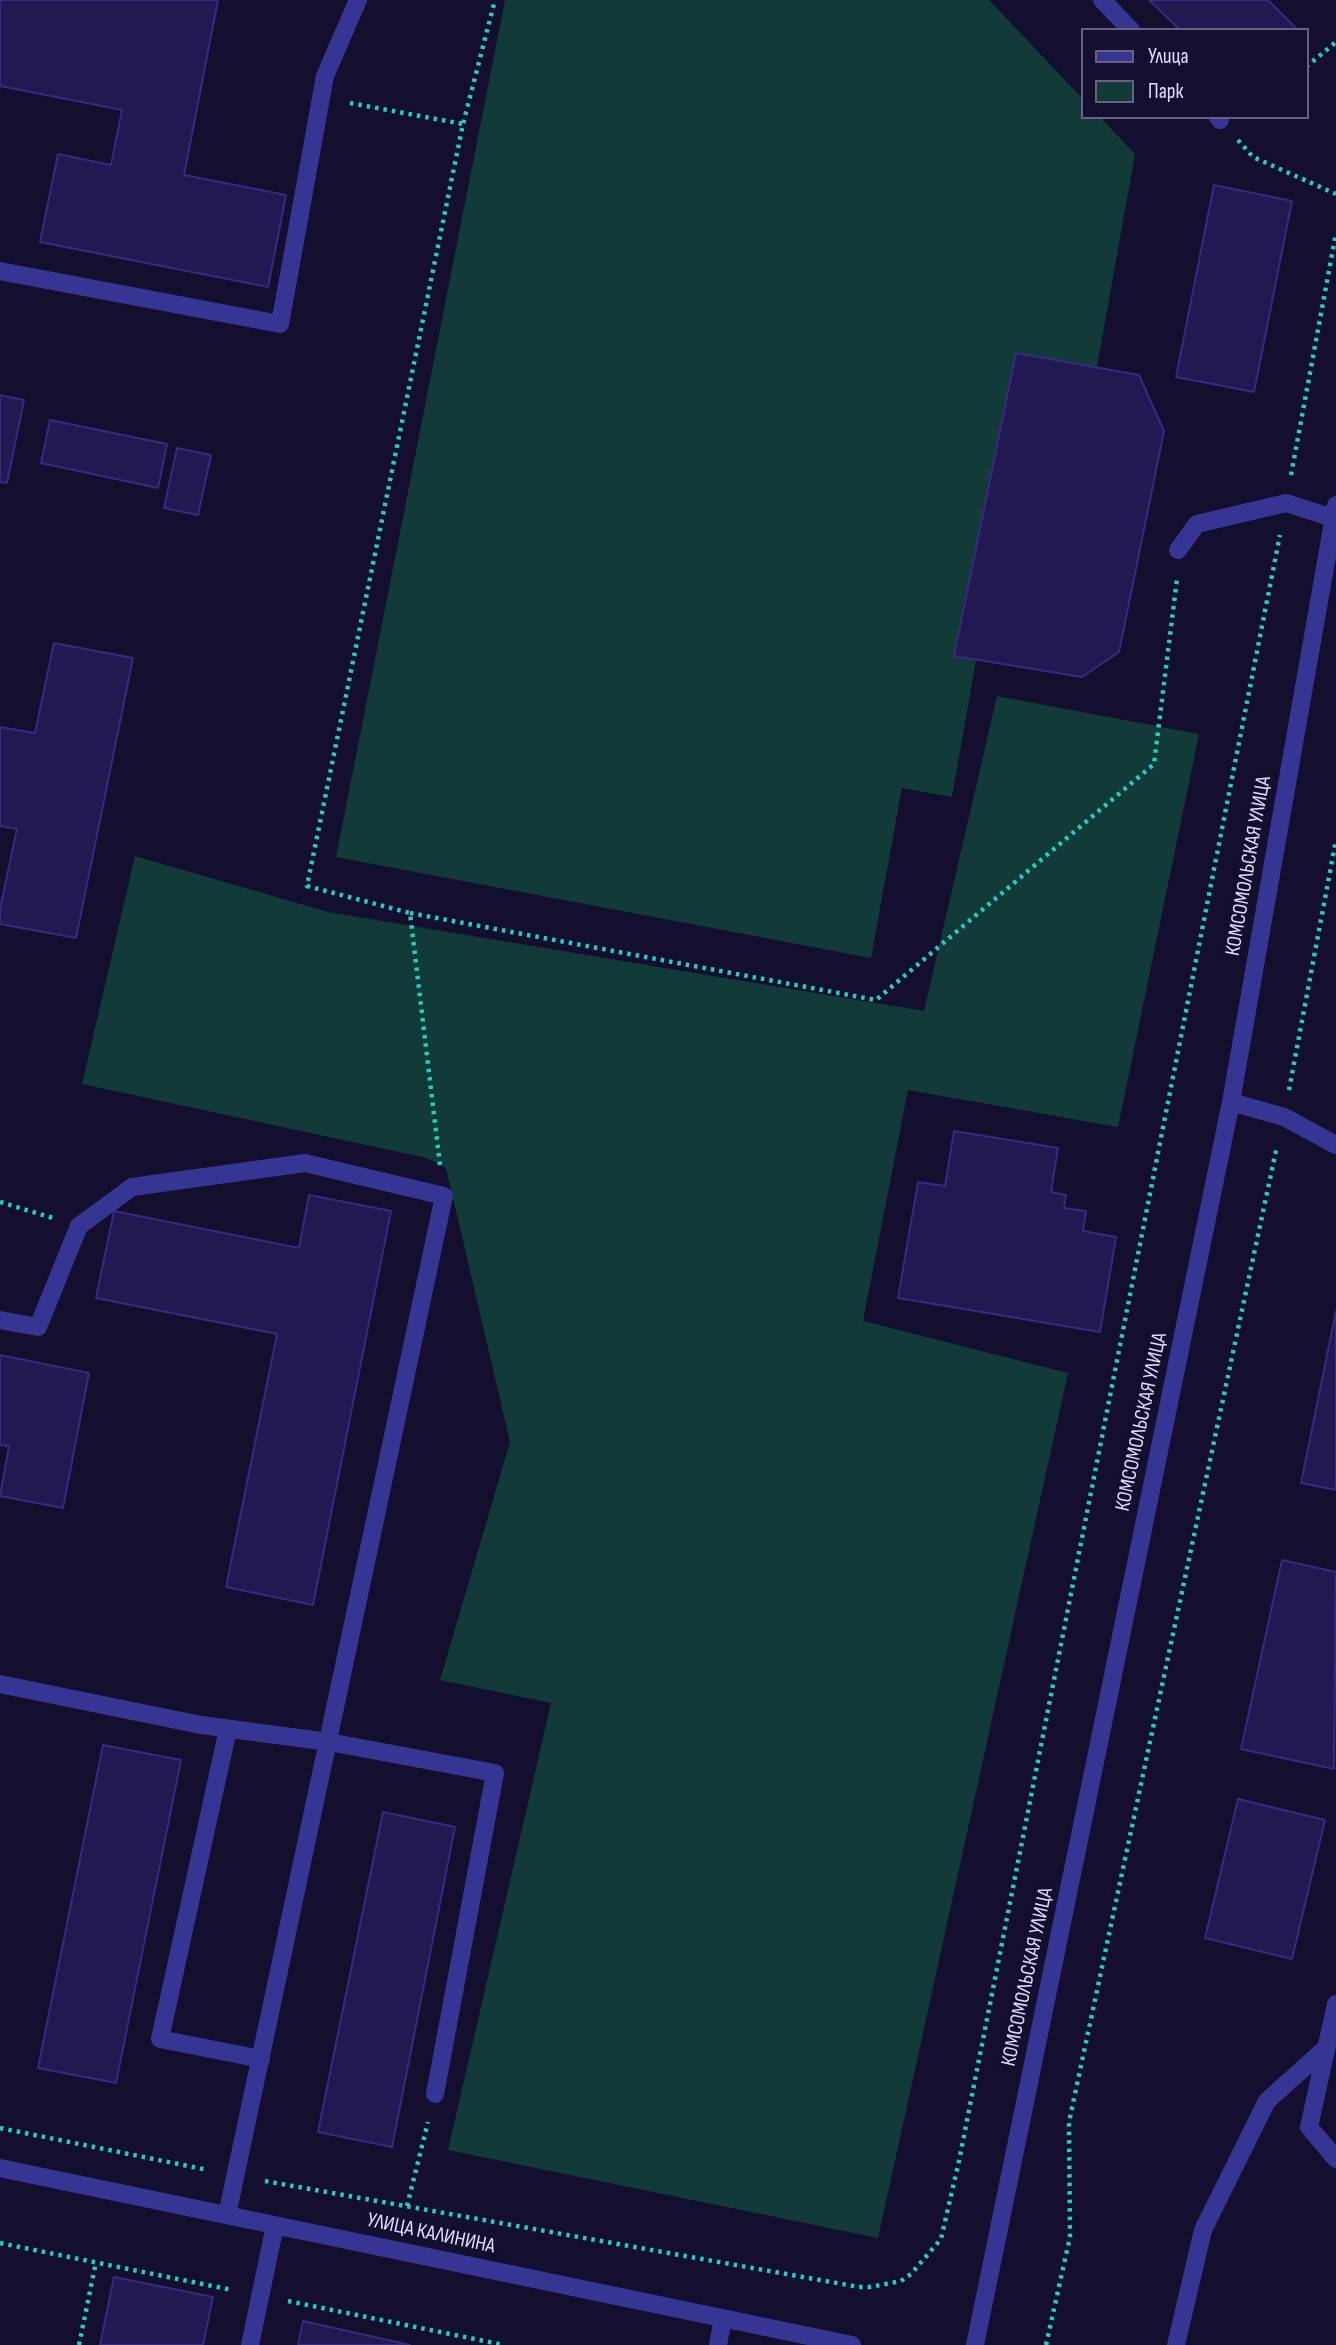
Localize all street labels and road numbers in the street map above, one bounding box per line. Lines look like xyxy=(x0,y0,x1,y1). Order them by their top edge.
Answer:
street label: КОМСОМОЛЬСКАЯ УЛИЦА xyxy=(1221,774,1277,958)
street label: КОМСОМОЛЬСКАЯ УЛИЦА xyxy=(1111,1330,1173,1514)
street label: КОМСОМОЛЬСКАЯ УЛИЦА xyxy=(997,1885,1059,2069)
street label: УЛИЦА КАЛИНИНА xyxy=(365,2208,497,2260)

